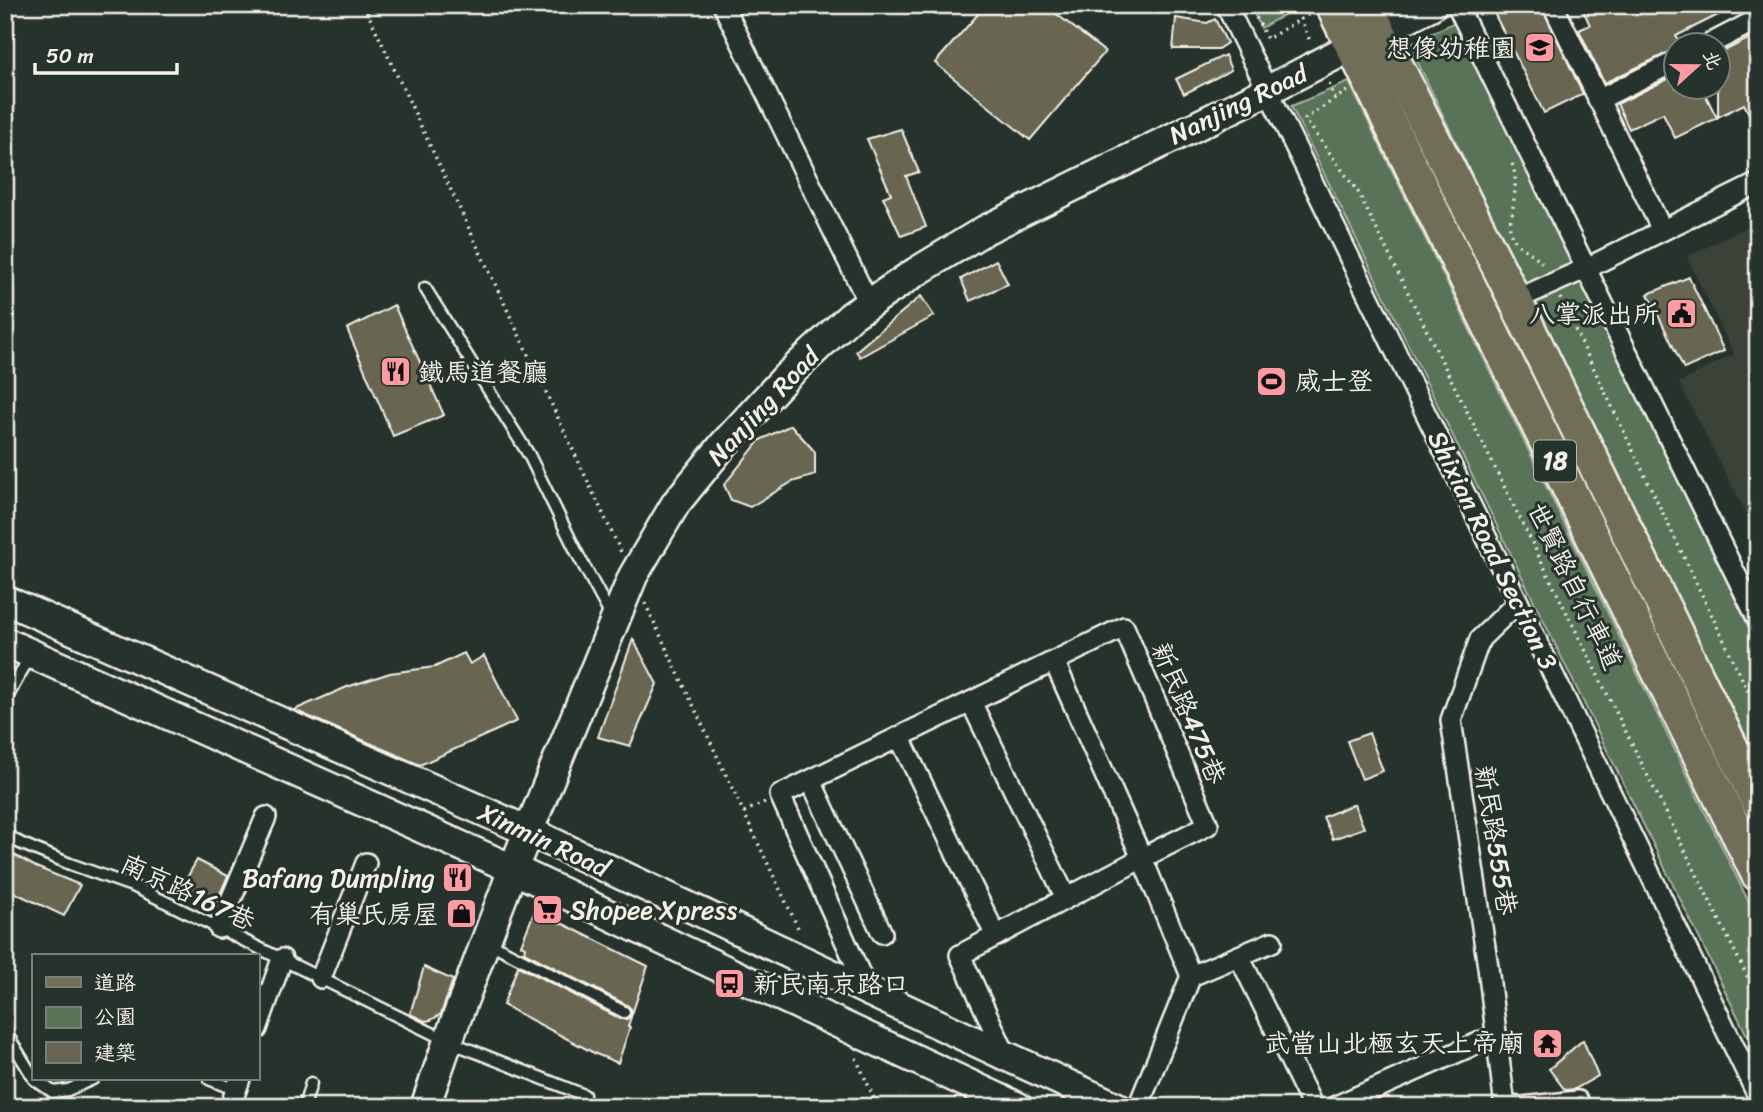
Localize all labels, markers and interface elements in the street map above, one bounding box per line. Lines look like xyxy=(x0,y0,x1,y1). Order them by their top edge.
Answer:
place label: 想像幼稚園 xyxy=(1386,25,1516,71)
school or university icon: 想像幼稚園 xyxy=(1522,31,1556,65)
scale bar xyxy=(35,32,177,76)
north arrow xyxy=(1662,32,1732,102)
text: 50 m xyxy=(46,37,94,75)
text: 北 xyxy=(1694,45,1731,75)
street label: Nanjing Road xyxy=(1160,49,1318,158)
place label: 八掌派出所 xyxy=(1529,291,1659,337)
public building icon: 八掌派出所 xyxy=(1665,297,1699,331)
street label: Nanjing Road xyxy=(695,334,833,477)
place label: 鐵馬道餐廳 xyxy=(418,349,548,395)
restaurant icon: 鐵馬道餐廳 xyxy=(378,355,412,389)
place label: 威士登 xyxy=(1295,358,1373,404)
sports icon: 威士登 xyxy=(1255,364,1289,398)
street label: Shixian Road Section 3 xyxy=(1415,422,1571,678)
road number: 18 xyxy=(1534,440,1576,482)
street label: 世賢路自行車道 xyxy=(1514,494,1636,678)
street label: 新民路475巷 xyxy=(1138,635,1240,791)
street label: 新民路555巷 xyxy=(1461,761,1531,919)
street label: Xinmin Road xyxy=(470,789,619,891)
street label: 南京路167巷 xyxy=(113,841,263,943)
place label: Bafang Dumpling xyxy=(242,855,435,901)
restaurant icon: Bafang Dumpling xyxy=(441,861,475,895)
place label: Shopee Xpress xyxy=(570,887,737,933)
place label: 有巢氏房屋 xyxy=(309,891,439,937)
supermarket icon: Shopee Xpress xyxy=(530,893,564,927)
shop icon: 有巢氏房屋 xyxy=(445,897,479,931)
legend xyxy=(32,954,259,1080)
place label: 新民南京路口 xyxy=(753,961,909,1007)
text: 道路 xyxy=(94,964,136,1002)
bus stop icon: 新民南京路口 xyxy=(713,967,747,1001)
text: 公園 xyxy=(94,998,136,1036)
place label: 武當山北極玄天上帝廟 xyxy=(1264,1020,1524,1066)
temple icon: 武當山北極玄天上帝廟 xyxy=(1530,1026,1564,1060)
text: 建築 xyxy=(94,1034,136,1072)

